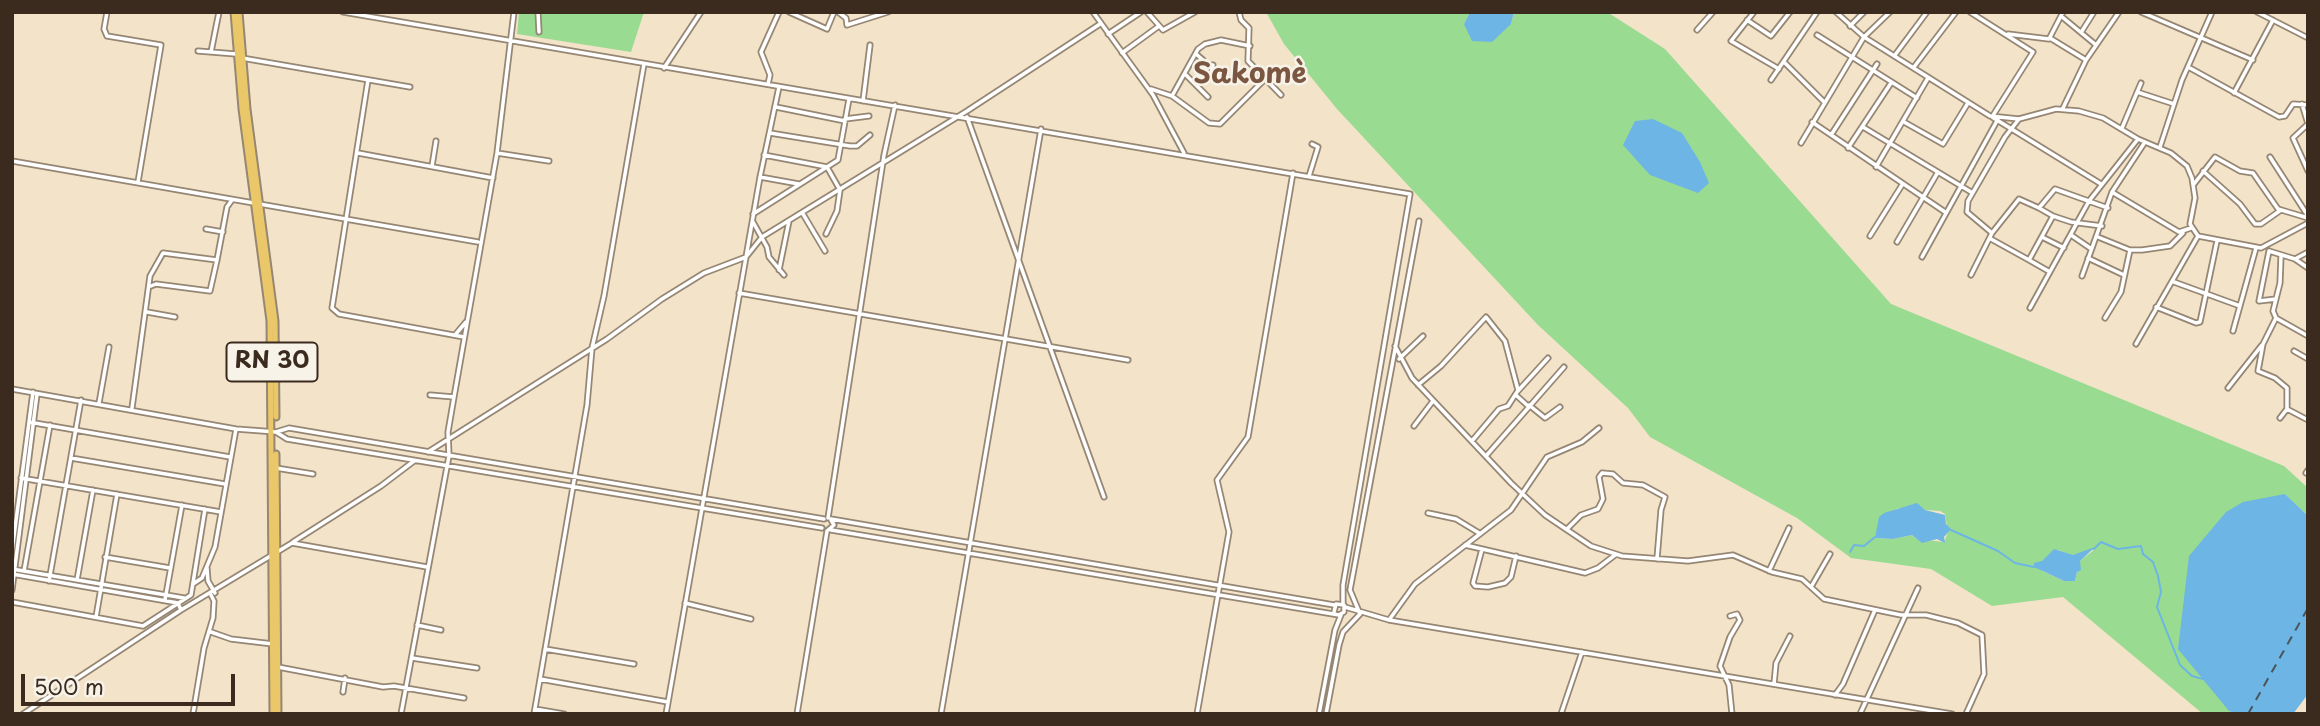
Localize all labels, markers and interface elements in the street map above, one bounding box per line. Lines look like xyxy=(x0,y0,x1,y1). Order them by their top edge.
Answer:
district label: Sakomè xyxy=(1193,58,1307,92)
road number: RN 30 xyxy=(226,342,318,382)
scale bar xyxy=(24,660,238,704)
text: 500 m xyxy=(34,670,104,702)

